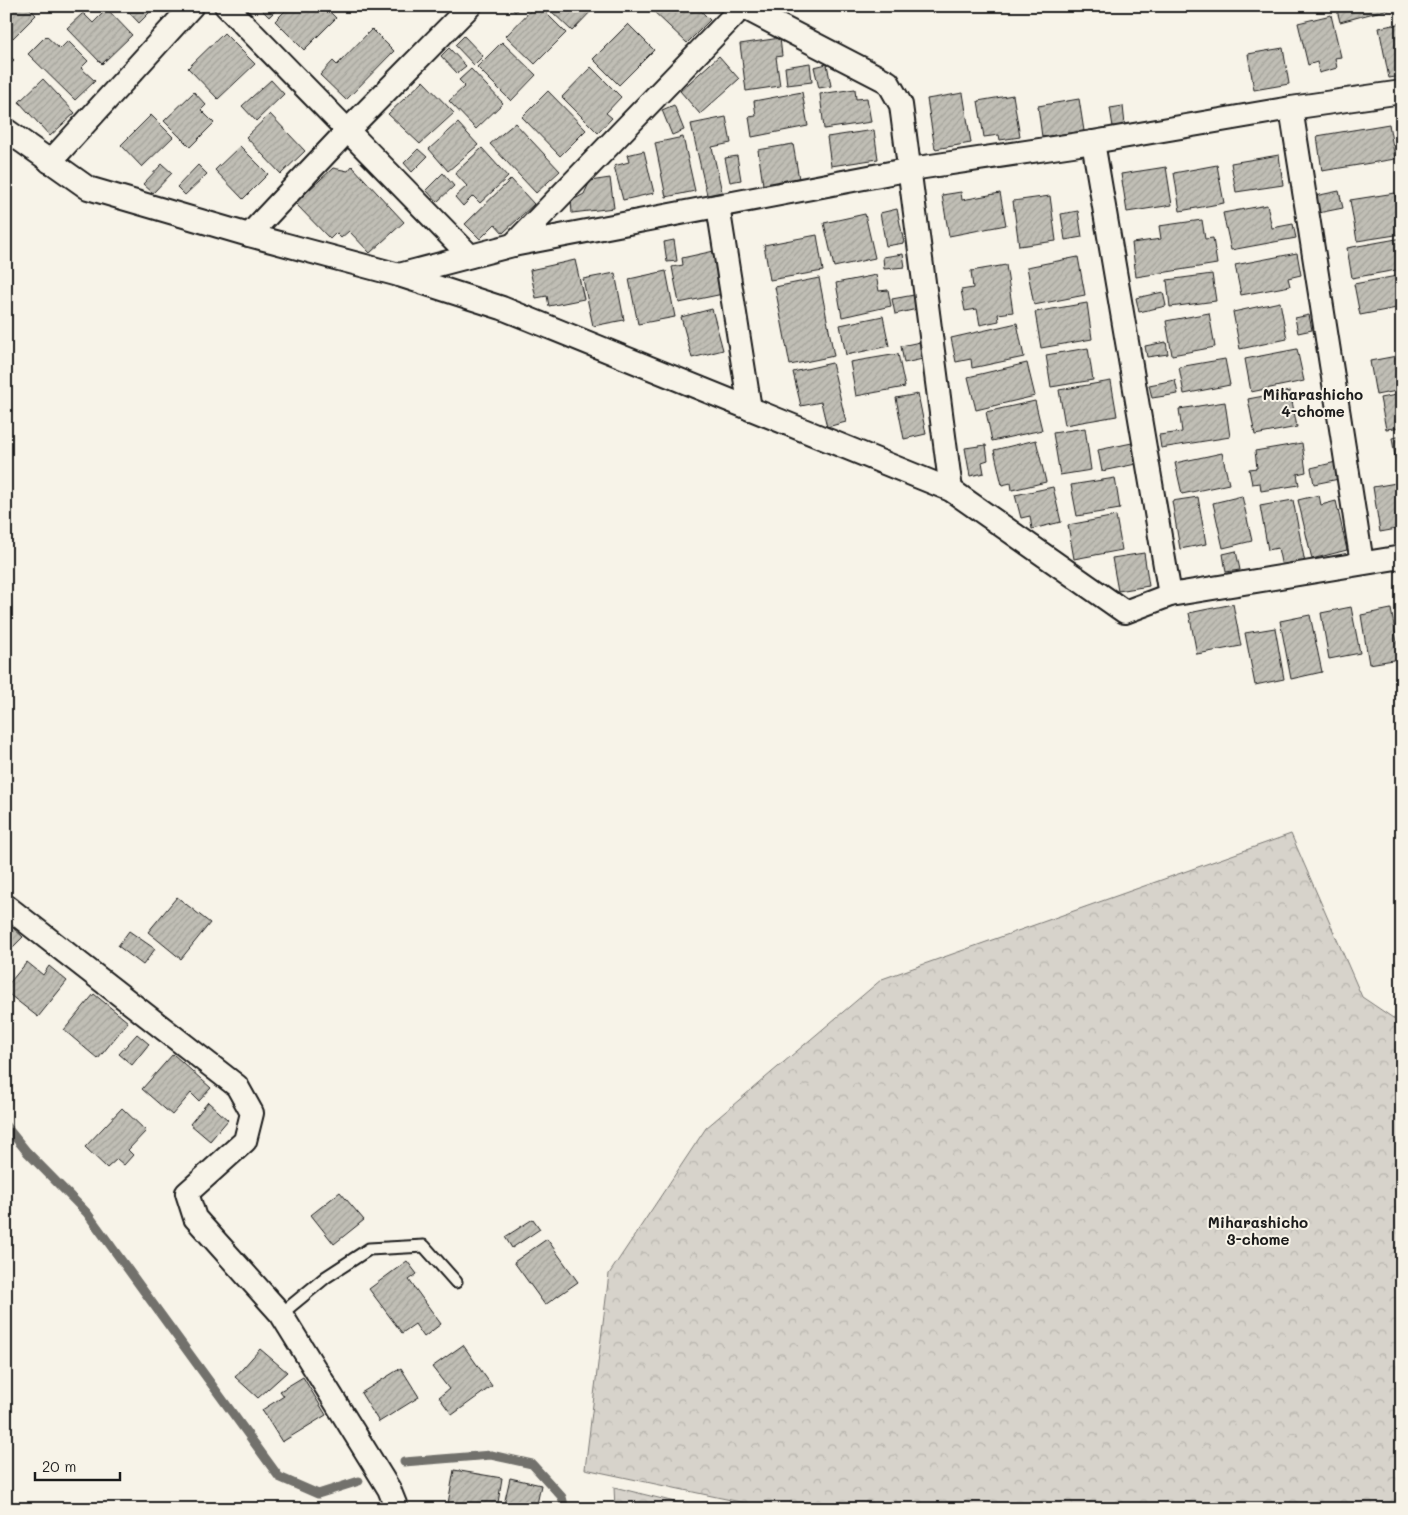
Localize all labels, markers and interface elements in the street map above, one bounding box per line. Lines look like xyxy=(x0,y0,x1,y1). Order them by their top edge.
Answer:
district label: Miharashicho 4-chome xyxy=(1263,384,1363,421)
district label: Miharashicho 3-chome xyxy=(1208,1212,1308,1249)
scale bar xyxy=(35,1450,120,1482)
text: 20 m xyxy=(42,1456,76,1476)

